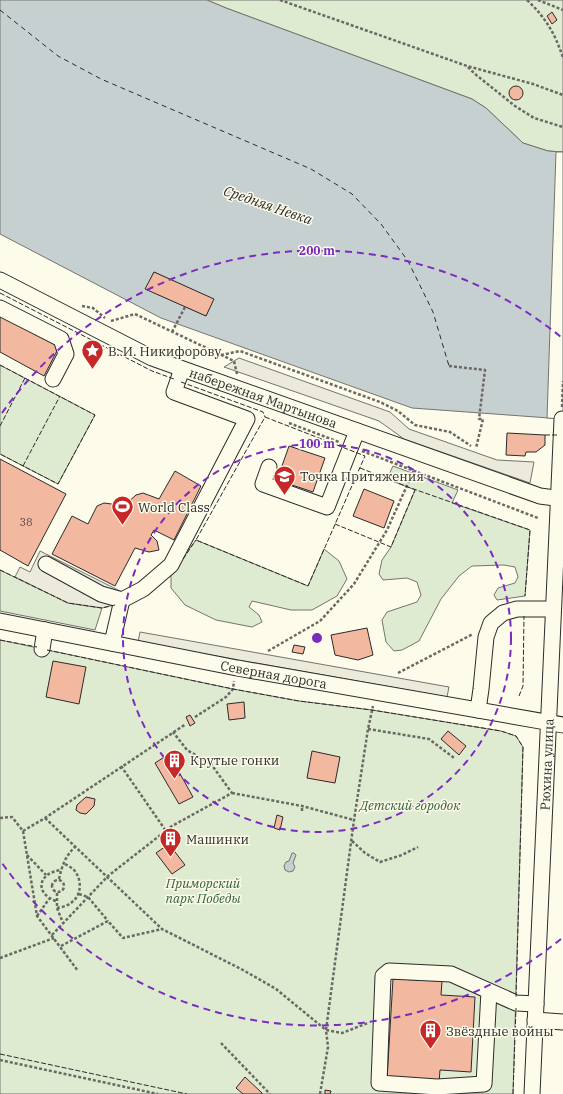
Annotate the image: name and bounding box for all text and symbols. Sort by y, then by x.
water label: Средняя Невка [221,181,315,229]
text: 200 m [299,243,335,258]
place icon: В. И. Никифорову [79,338,105,371]
place label: В. И. Никифорову [108,343,221,360]
street label: набережная Мартынова [187,364,339,432]
text: 100 m [299,436,335,451]
school or university icon: Точка Притяжения [271,463,297,496]
place label: Точка Притяжения [300,468,424,485]
sports icon: World Class [110,494,136,527]
place label: World Class [138,499,210,516]
house number: 38 [19,515,33,529]
centre of rings [310,631,324,645]
street label: Северная дорога [219,657,328,693]
street label: Рюхина улица [537,718,558,811]
building icon: Крутые гонки [161,747,187,780]
place label: Крутые гонки [190,752,279,769]
park label: Детский городок [358,797,461,814]
building icon: Машинки [158,826,184,859]
place label: Машинки [186,831,249,848]
park label: Приморский парк Победы [165,875,241,907]
building icon: Звёздные войны [417,1018,443,1051]
place label: Звёздные войны [446,1023,554,1040]

